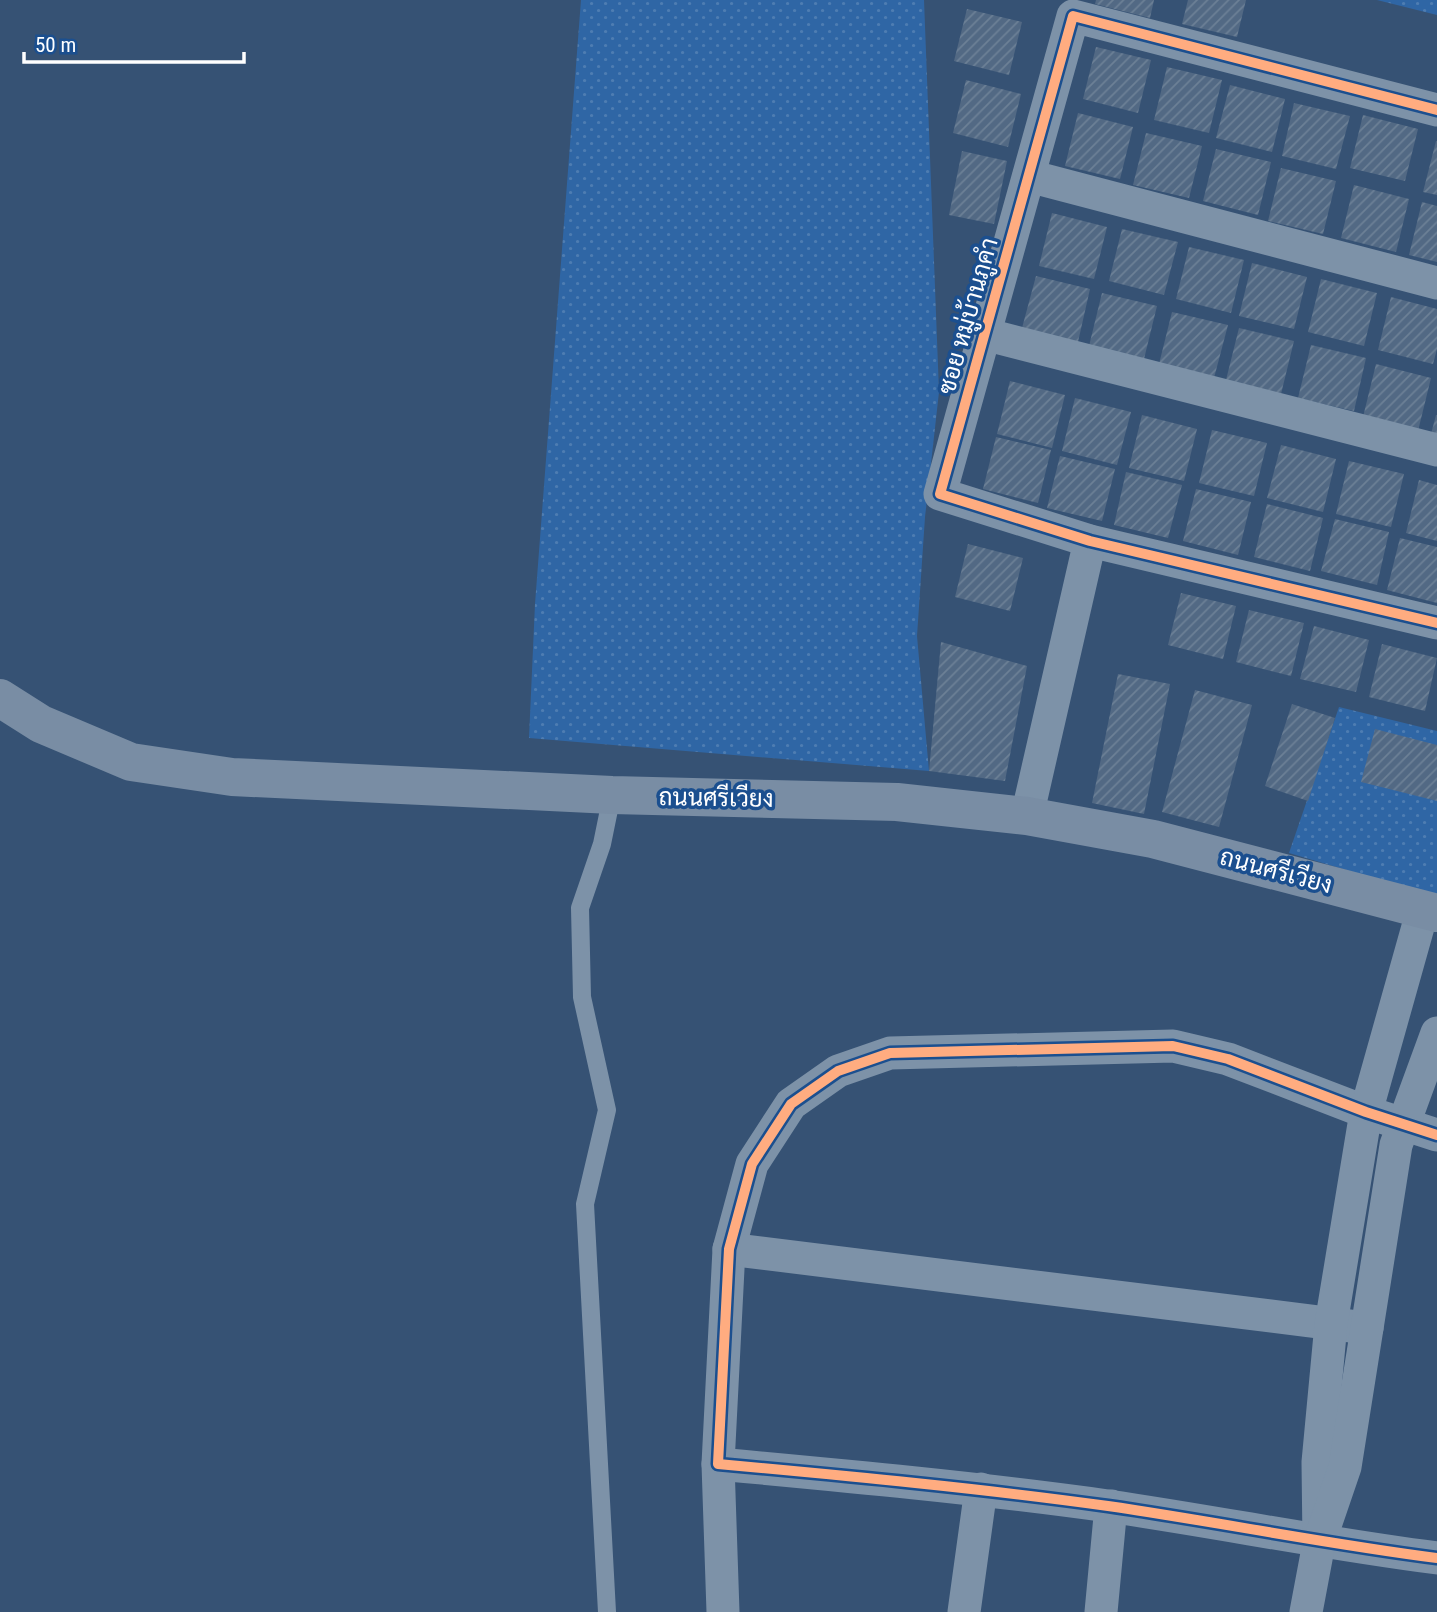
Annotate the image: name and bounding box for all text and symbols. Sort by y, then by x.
scale bar [24,21,245,65]
text: 50 m [35,33,76,57]
street label: ซอย หมู่บ้านภูคำ [931,234,1007,398]
street label: ถนนศรีเวียง [658,782,774,813]
street label: ถนนศรีเวียง [1217,842,1335,899]

